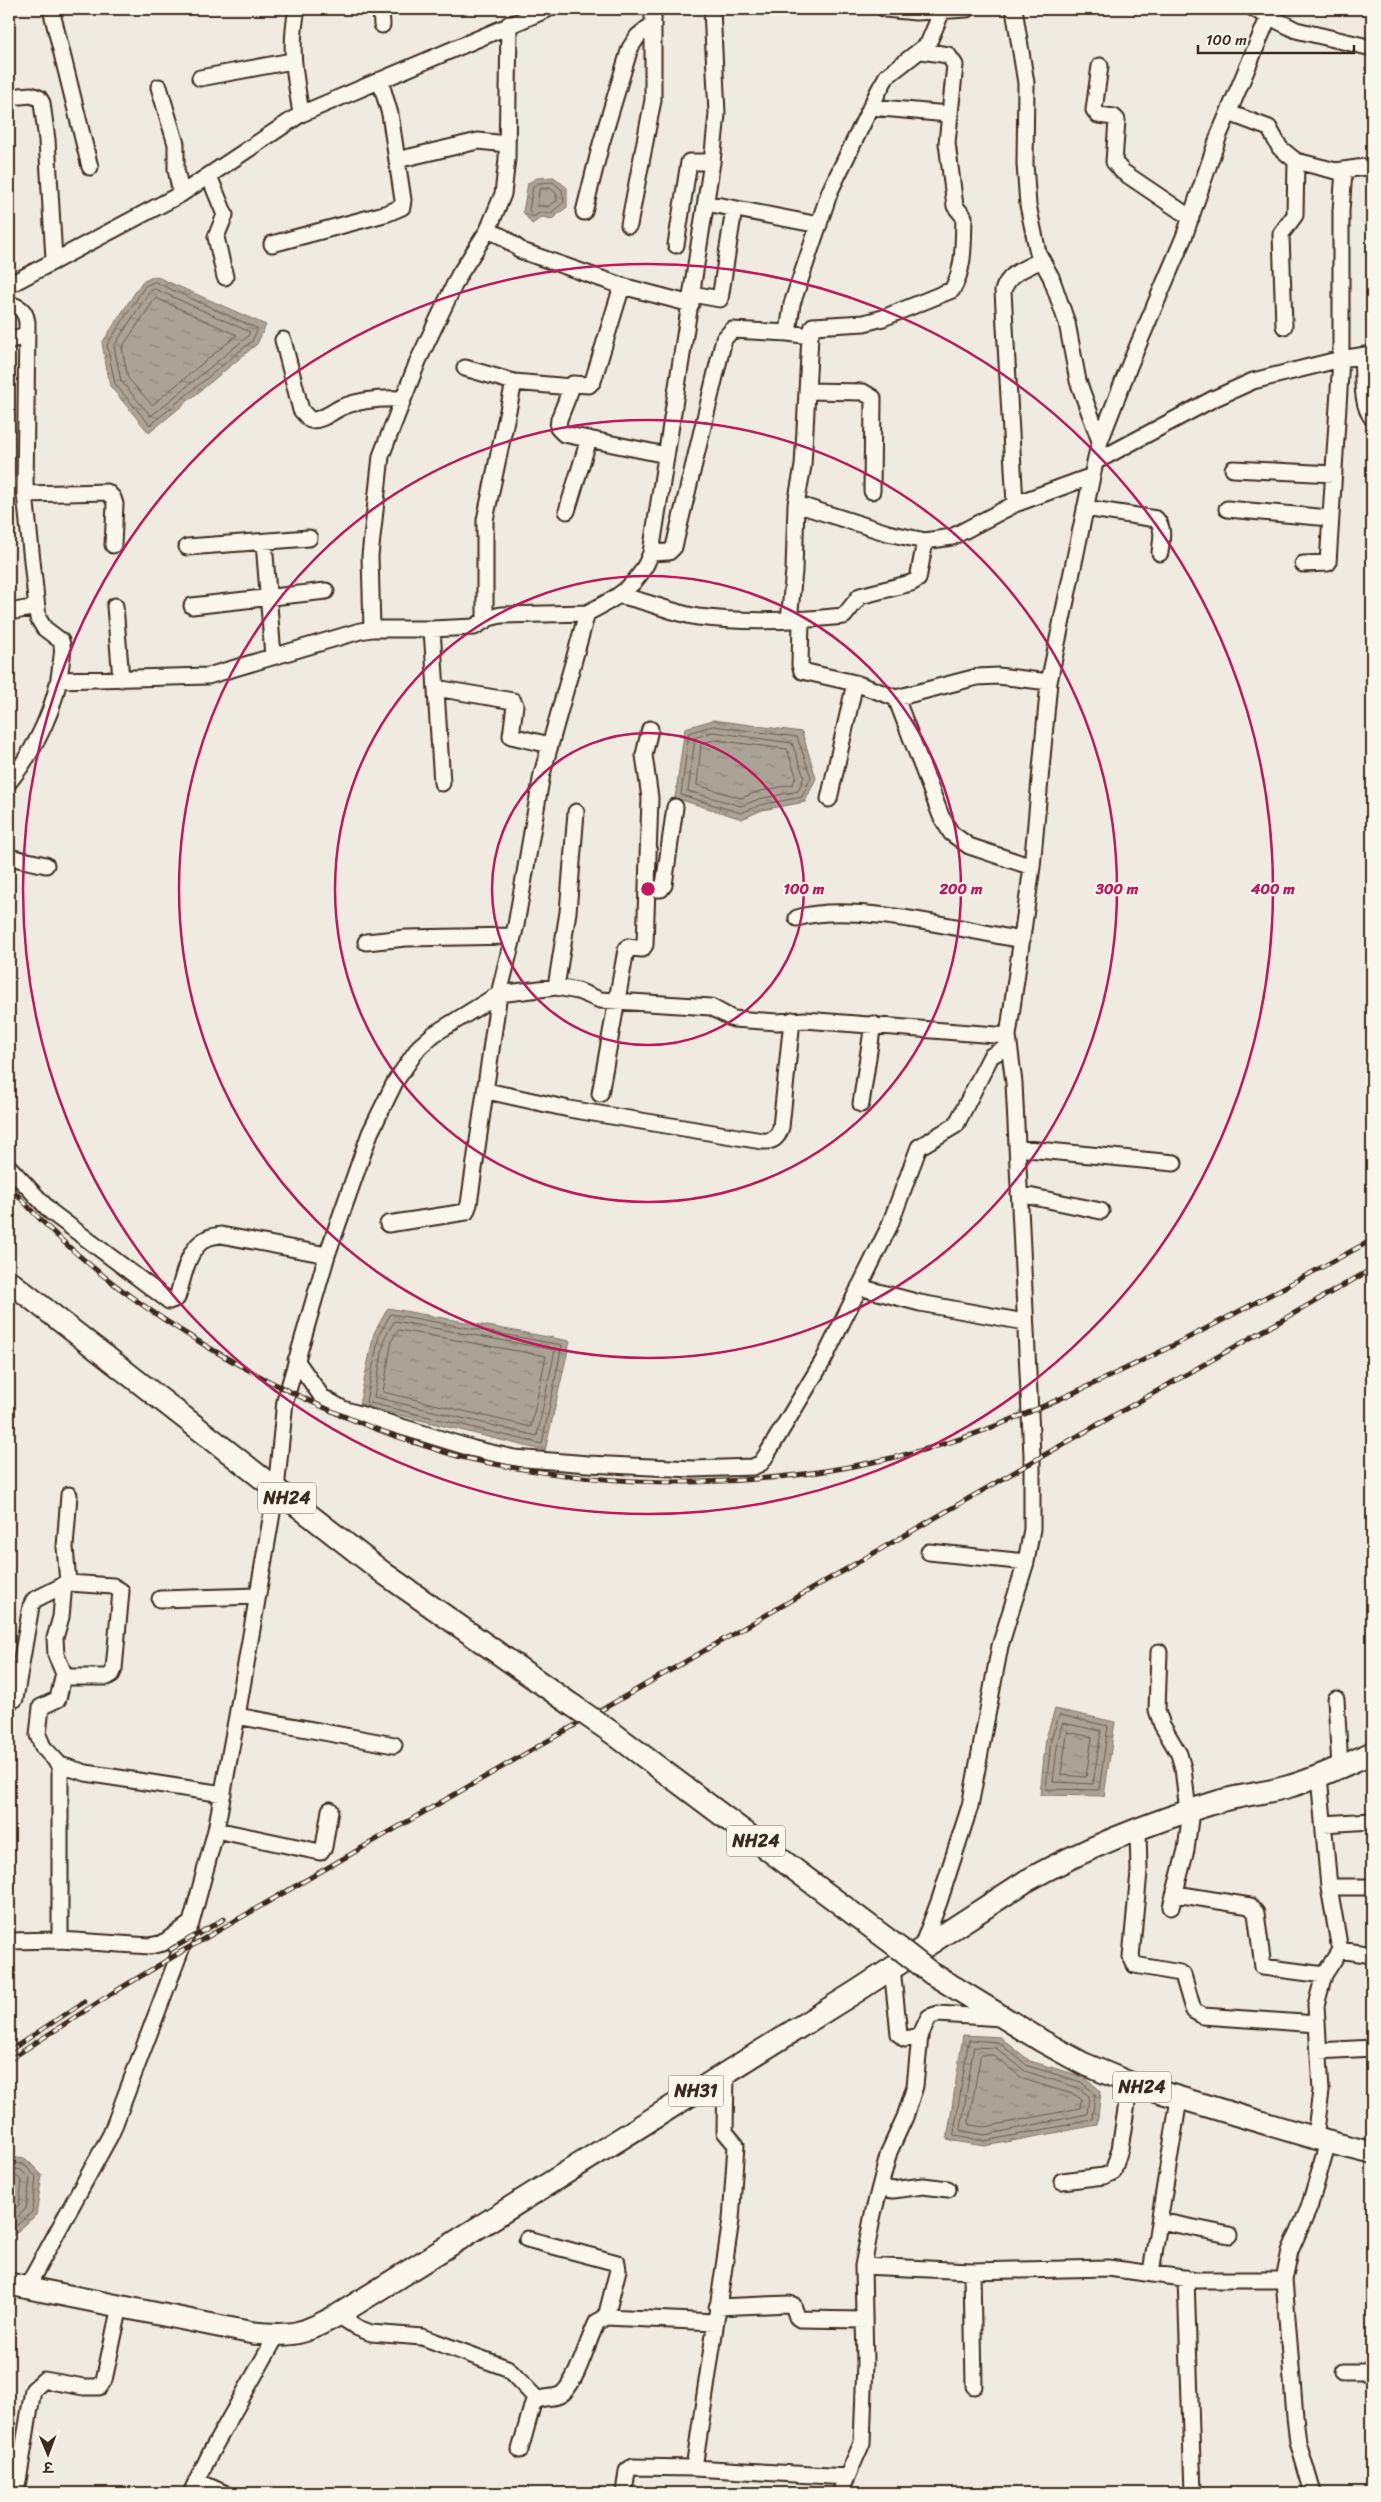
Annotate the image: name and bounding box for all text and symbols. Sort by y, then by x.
scale bar [1198,22,1355,54]
text: 100 m [1206,27,1247,53]
text: 100 m [784,876,825,902]
text: 200 m [938,876,983,902]
text: 300 m [1095,876,1139,902]
text: 400 m [1250,876,1295,902]
centre of rings [639,880,657,898]
road number: NH24 [258,1482,316,1514]
road number: NH24 [727,1825,785,1856]
road number: NH24 [1113,2072,1171,2102]
road number: NH31 [668,2076,724,2106]
north arrow [22,2430,72,2480]
text: उ [42,2454,55,2479]

